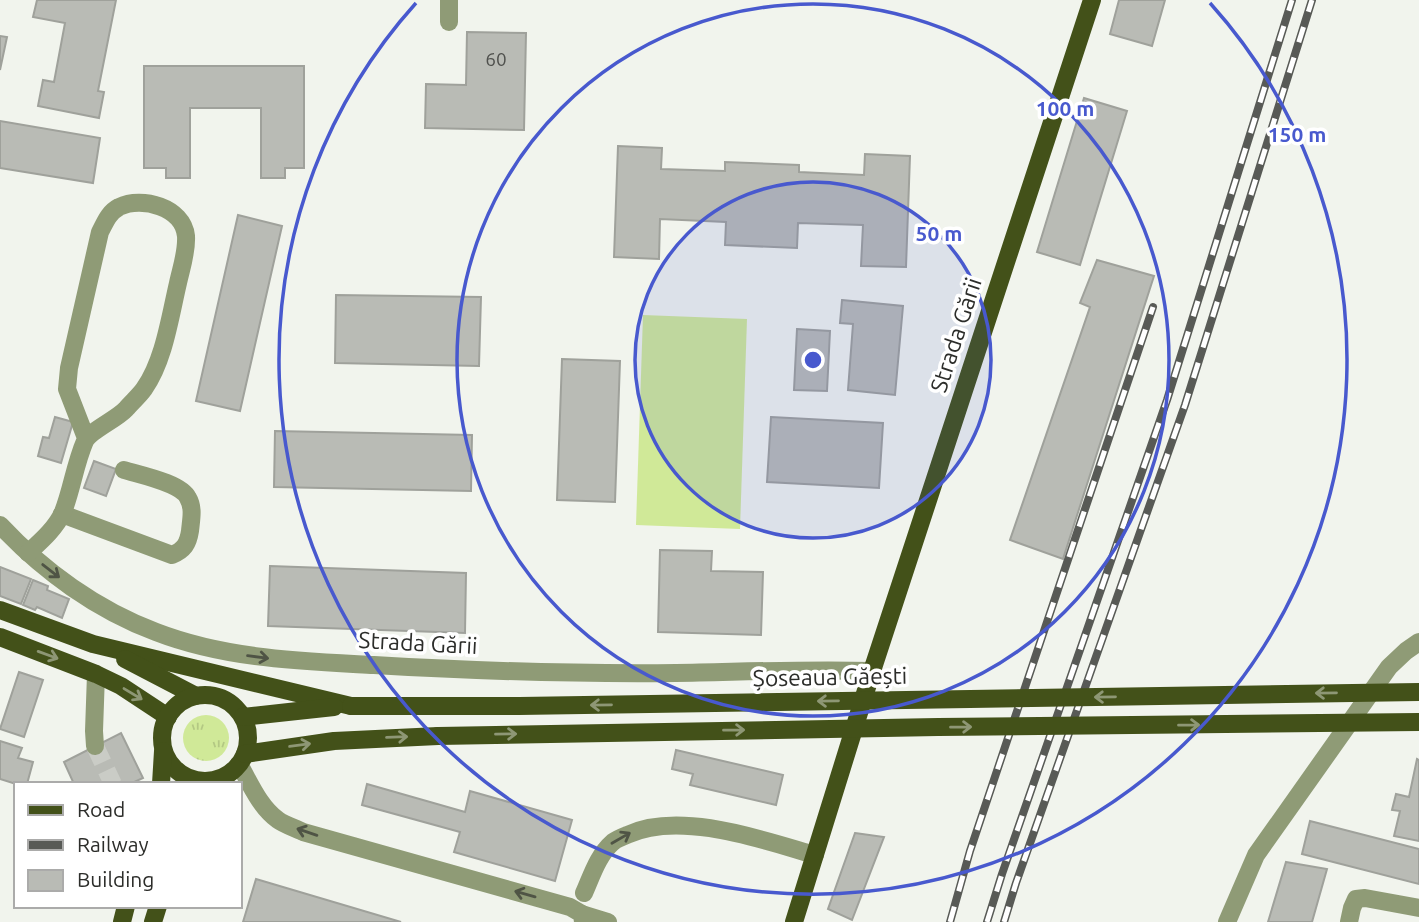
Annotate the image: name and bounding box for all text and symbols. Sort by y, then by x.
house number: 60 [485,48,507,70]
text: 100 m [1036,96,1094,120]
text: 150 m [1268,122,1326,146]
text: 50 m [916,221,962,245]
street label: Strada Gării [925,274,986,395]
centre of rings [801,348,825,372]
one-way arrow [41,563,60,578]
street label: Strada Gării [358,627,478,658]
one-way arrow [37,650,59,662]
one-way arrow [246,651,269,664]
street label: Șoseaua Găești [752,663,908,690]
one-way arrow [1315,686,1338,700]
one-way arrow [122,687,142,701]
one-way arrow [1094,690,1117,704]
one-way arrow [817,694,840,708]
one-way arrow [590,698,613,712]
one-way arrow [1177,718,1200,732]
one-way arrow [949,720,972,734]
one-way arrow [722,724,745,737]
one-way arrow [494,728,517,741]
one-way arrow [385,731,408,744]
one-way arrow [288,738,311,751]
legend [14,782,242,908]
text: Road [77,797,125,821]
one-way arrow [296,825,318,837]
one-way arrow [611,831,631,845]
text: Railway [77,832,149,856]
text: Building [77,867,154,891]
one-way arrow [515,887,537,900]

